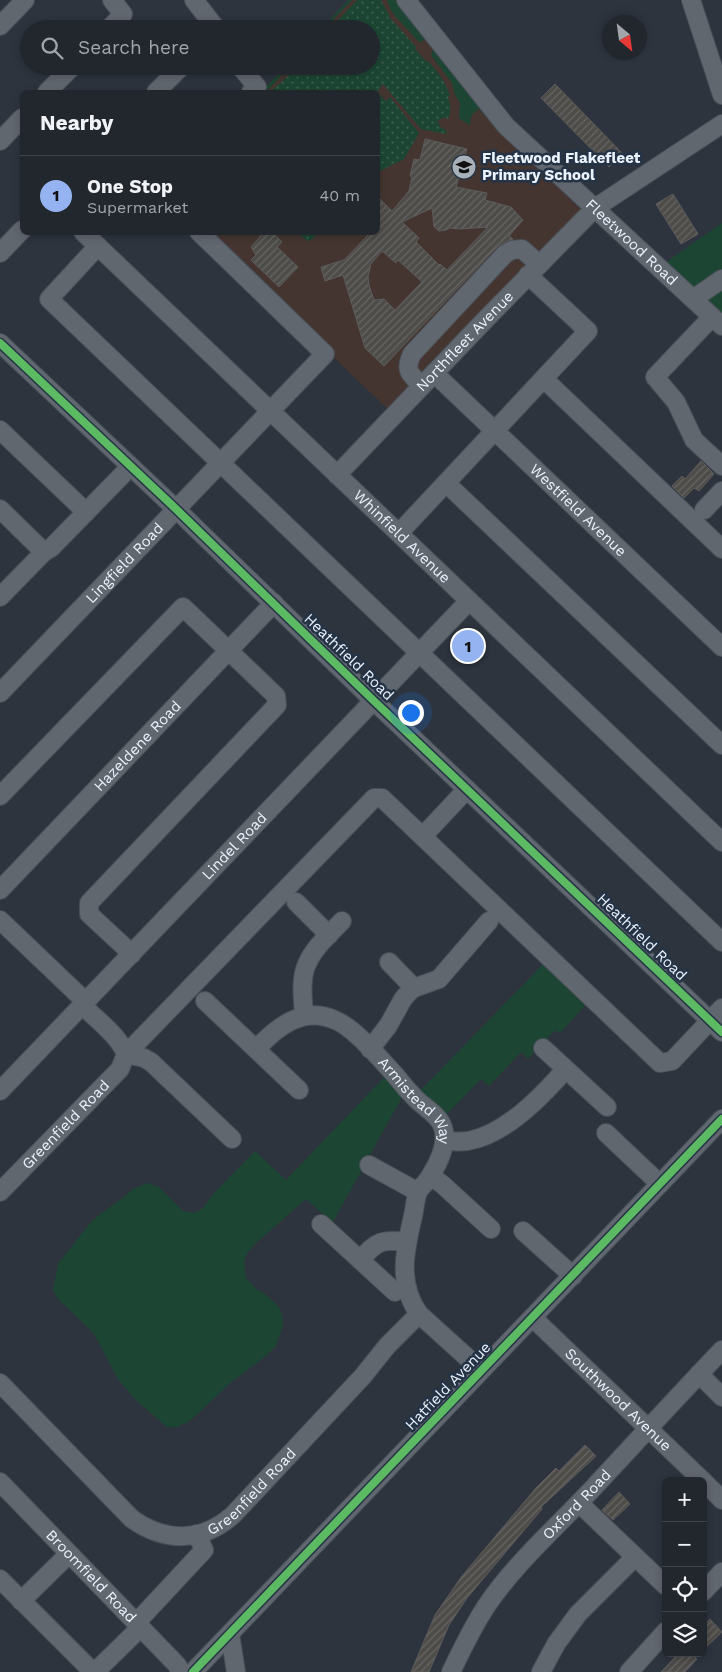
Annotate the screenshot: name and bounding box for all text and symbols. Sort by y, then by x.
north arrow [602,15,647,60]
search box [20,20,380,75]
icon: search [38,34,66,62]
text: Search here [78,36,189,59]
text: Nearby [40,110,113,135]
place label: Fleetwood Flakefleet Primary School [482,149,641,184]
school or university icon: Fleetwood Flakefleet Primary School [451,154,477,180]
text: One Stop [87,175,173,198]
text: 1 [53,186,59,205]
text: 40 m [320,186,360,205]
street label: Fleetwood Road [582,195,681,289]
text: Supermarket [87,198,188,217]
street label: Northfleet Avenue [412,287,517,395]
street label: Westfield Avenue [526,460,630,560]
street label: Whinfield Avenue [350,486,454,587]
street label: Lingfield Road [82,519,167,607]
street label: Heathfield Road [300,610,398,704]
pin: 1 [452,627,484,665]
street label: Hazeldene Road [90,697,185,795]
your location [398,700,424,726]
street label: Lindel Road [198,809,271,883]
street label: Heathfield Road [593,890,691,984]
street label: Armistead Way [374,1053,454,1145]
street label: Greenfield Road [18,1076,113,1173]
street label: Hatfield Avenue [402,1338,494,1434]
street label: Southwood Avenue [561,1344,675,1455]
street label: Greenfield Road [204,1444,300,1539]
street label: Oxford Road [539,1466,615,1543]
map controls [662,1477,707,1657]
button: + [662,1477,707,1522]
button: − [662,1522,707,1567]
street label: Broomfield Road [42,1526,140,1626]
button: locate [662,1567,707,1612]
button: layers [662,1612,707,1657]

